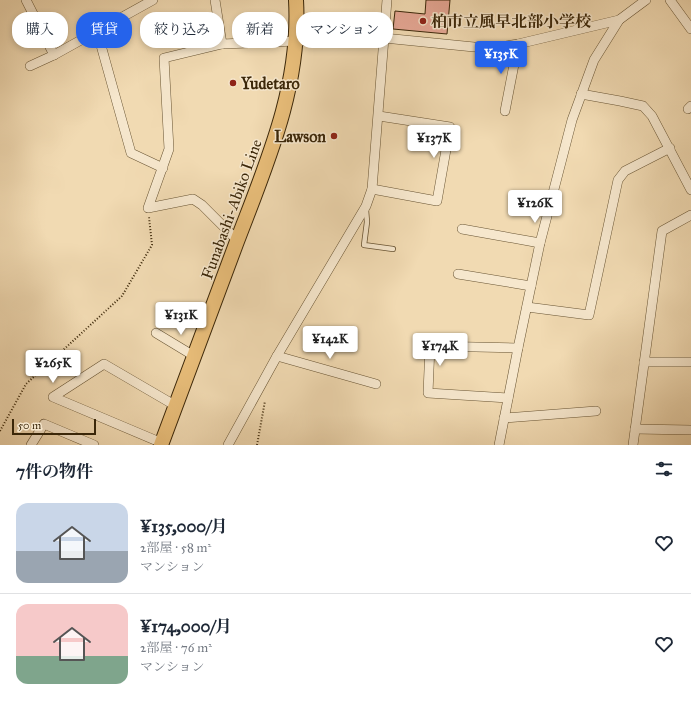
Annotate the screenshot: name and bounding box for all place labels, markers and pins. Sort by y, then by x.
place label: 柏市立風早北部小学校 [431,12,592,31]
marker: 柏市立風早北部小学校 [418,16,428,26]
pin: ¥135K [473,41,529,75]
place label: Yudetaro [240,74,300,93]
marker: Yudetaro [228,78,238,88]
pin: ¥137K [406,125,462,159]
place label: Lawson [274,127,326,146]
marker: Lawson [329,131,339,141]
pin: ¥126K [507,190,563,224]
pin: ¥131K [153,302,209,336]
pin: ¥142K [302,326,358,360]
pin: ¥174K [412,333,468,367]
pin: ¥265K [25,350,81,384]

